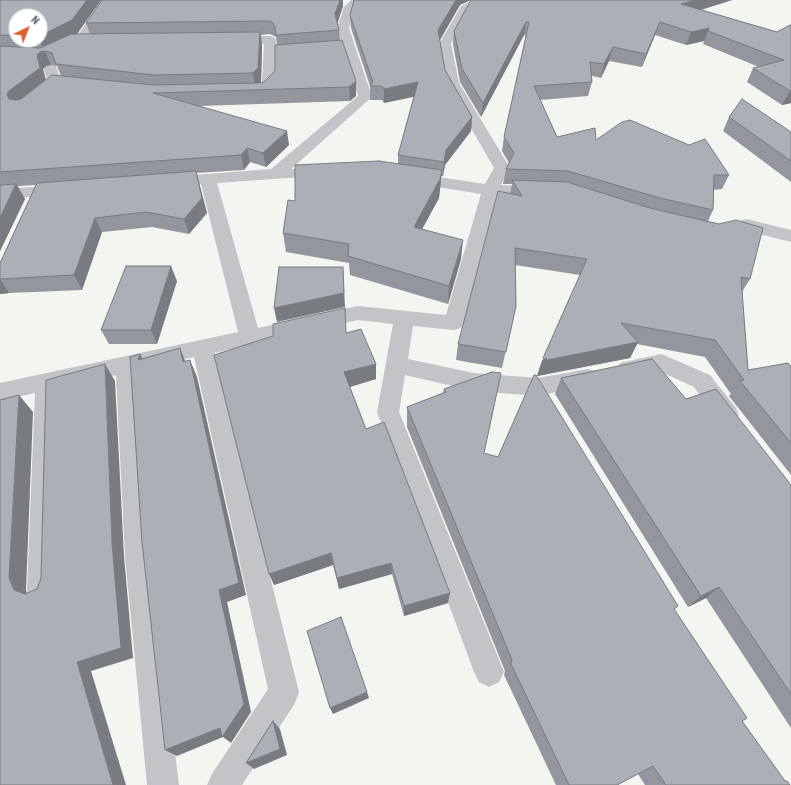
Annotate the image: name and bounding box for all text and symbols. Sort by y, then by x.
north arrow [8,8,48,48]
text: N [29,13,42,27]

